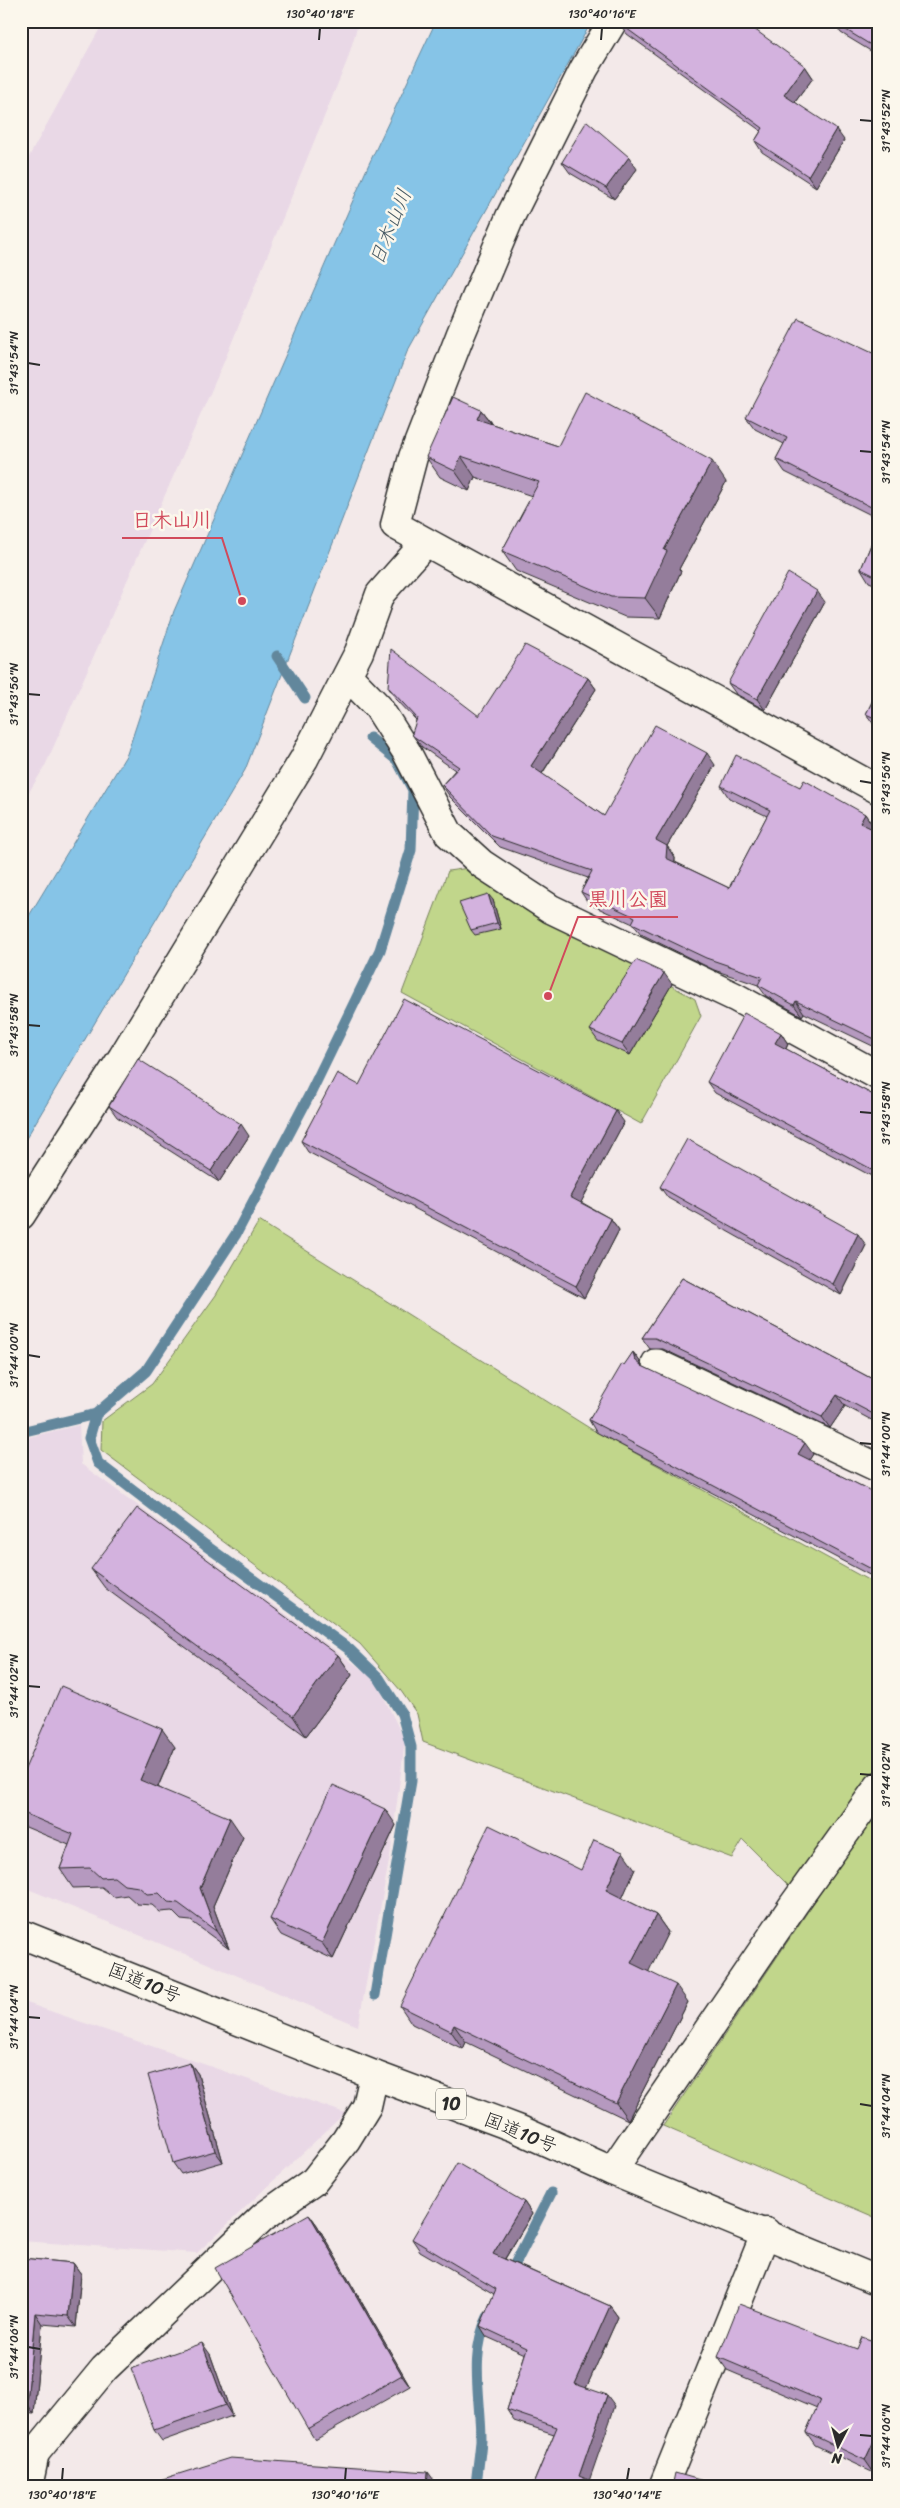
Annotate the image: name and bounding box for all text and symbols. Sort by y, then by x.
text: 130°40'18"E [286,3,355,25]
text: 130°40'16"E [568,3,637,25]
text: 31°43'52"N [875,89,897,152]
water label: 日木山川 [359,184,422,271]
text: 31°43'54"N [3,331,25,395]
text: 31°43'54"N [875,420,897,484]
callout: 日木山川 [122,503,222,538]
text: 日木山川 [132,503,212,538]
text: 31°43'56"N [3,662,25,725]
text: 31°43'56"N [875,751,897,814]
callout: 黒川公園 [578,882,678,917]
text: 黒川公園 [588,882,668,917]
text: 31°43'58"N [3,993,25,1057]
text: 31°43'58"N [875,1081,897,1145]
text: 31°44'00"N [3,1322,25,1387]
text: 31°44'00"N [875,1411,897,1476]
text: 31°44'02"N [3,1653,25,1718]
text: 31°44'02"N [875,1742,897,1807]
street label: 国道10号 [103,1953,187,2012]
text: 31°44'04"N [3,1984,25,2049]
text: 31°44'04"N [875,2073,897,2138]
road number: 10 [436,2088,466,2120]
street label: 国道10号 [479,2103,563,2162]
text: 31°44'06"N [3,2314,25,2379]
text: 31°44'06"N [875,2403,897,2468]
north arrow [812,2420,862,2470]
text: N [830,2445,844,2471]
text: 130°40'18"E [28,2484,97,2506]
text: 130°40'16"E [311,2484,380,2506]
text: 130°40'14"E [593,2484,662,2506]

